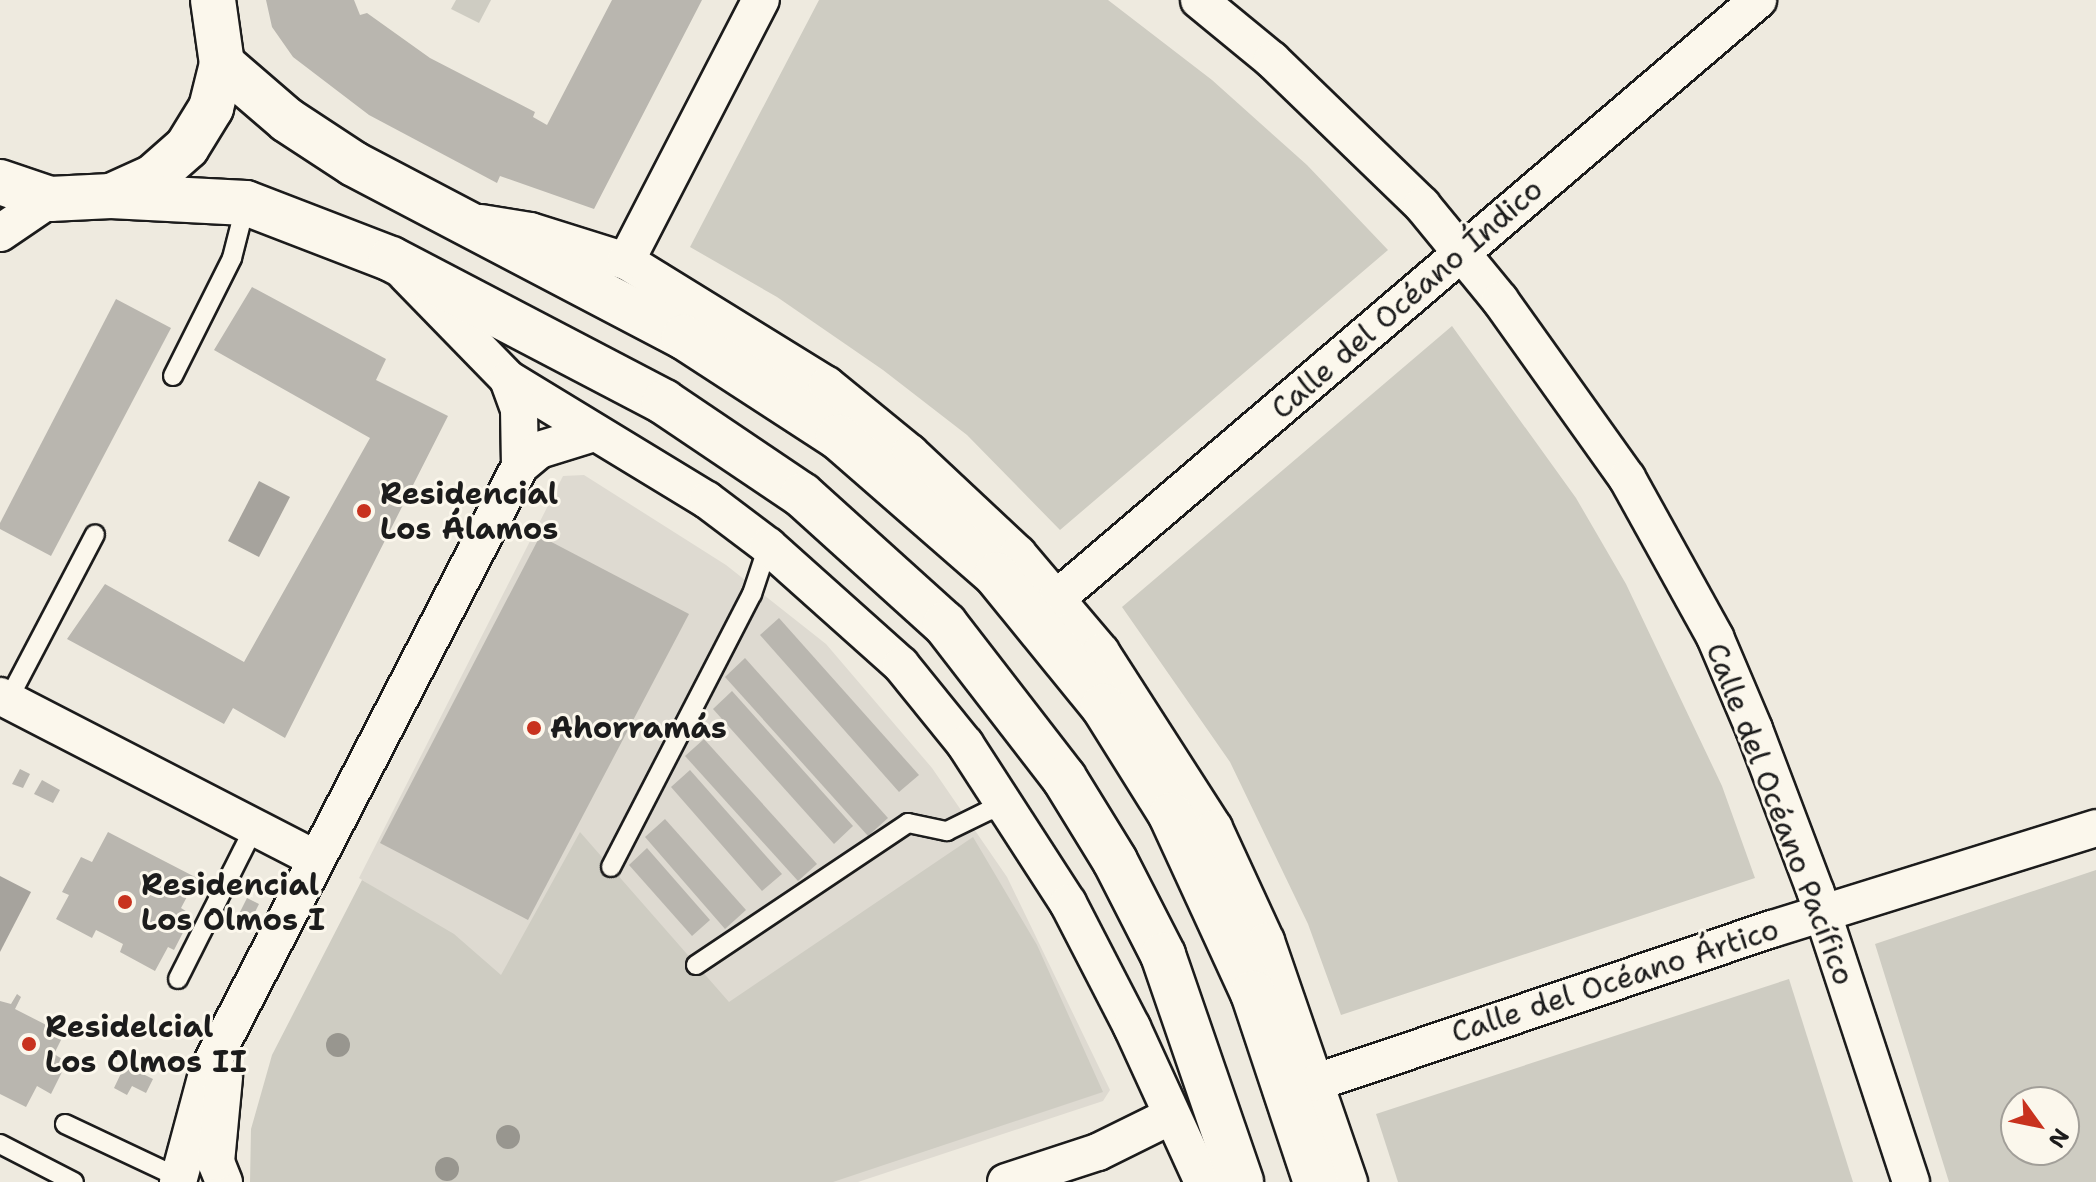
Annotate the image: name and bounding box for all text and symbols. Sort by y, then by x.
street label: Calle del Océano Índico [1264,171,1550,427]
place label: Residencial Los Álamos [380,476,558,546]
marker: Residencial Los Álamos [355,502,373,520]
street label: Calle del Océano Pacífico [1698,638,1862,990]
place label: Ahorramás [550,710,727,746]
marker: Ahorramás [525,719,543,737]
place label: Residencial Los Olmos I [141,867,325,938]
marker: Residencial Los Olmos I [116,893,134,911]
street label: Calle del Océano Ártico [1447,911,1783,1051]
place label: Residelcial Los Olmos II [45,1009,247,1080]
marker: Residelcial Los Olmos II [20,1035,38,1053]
north arrow [2000,1086,2080,1166]
text: N [2042,1123,2076,1153]

